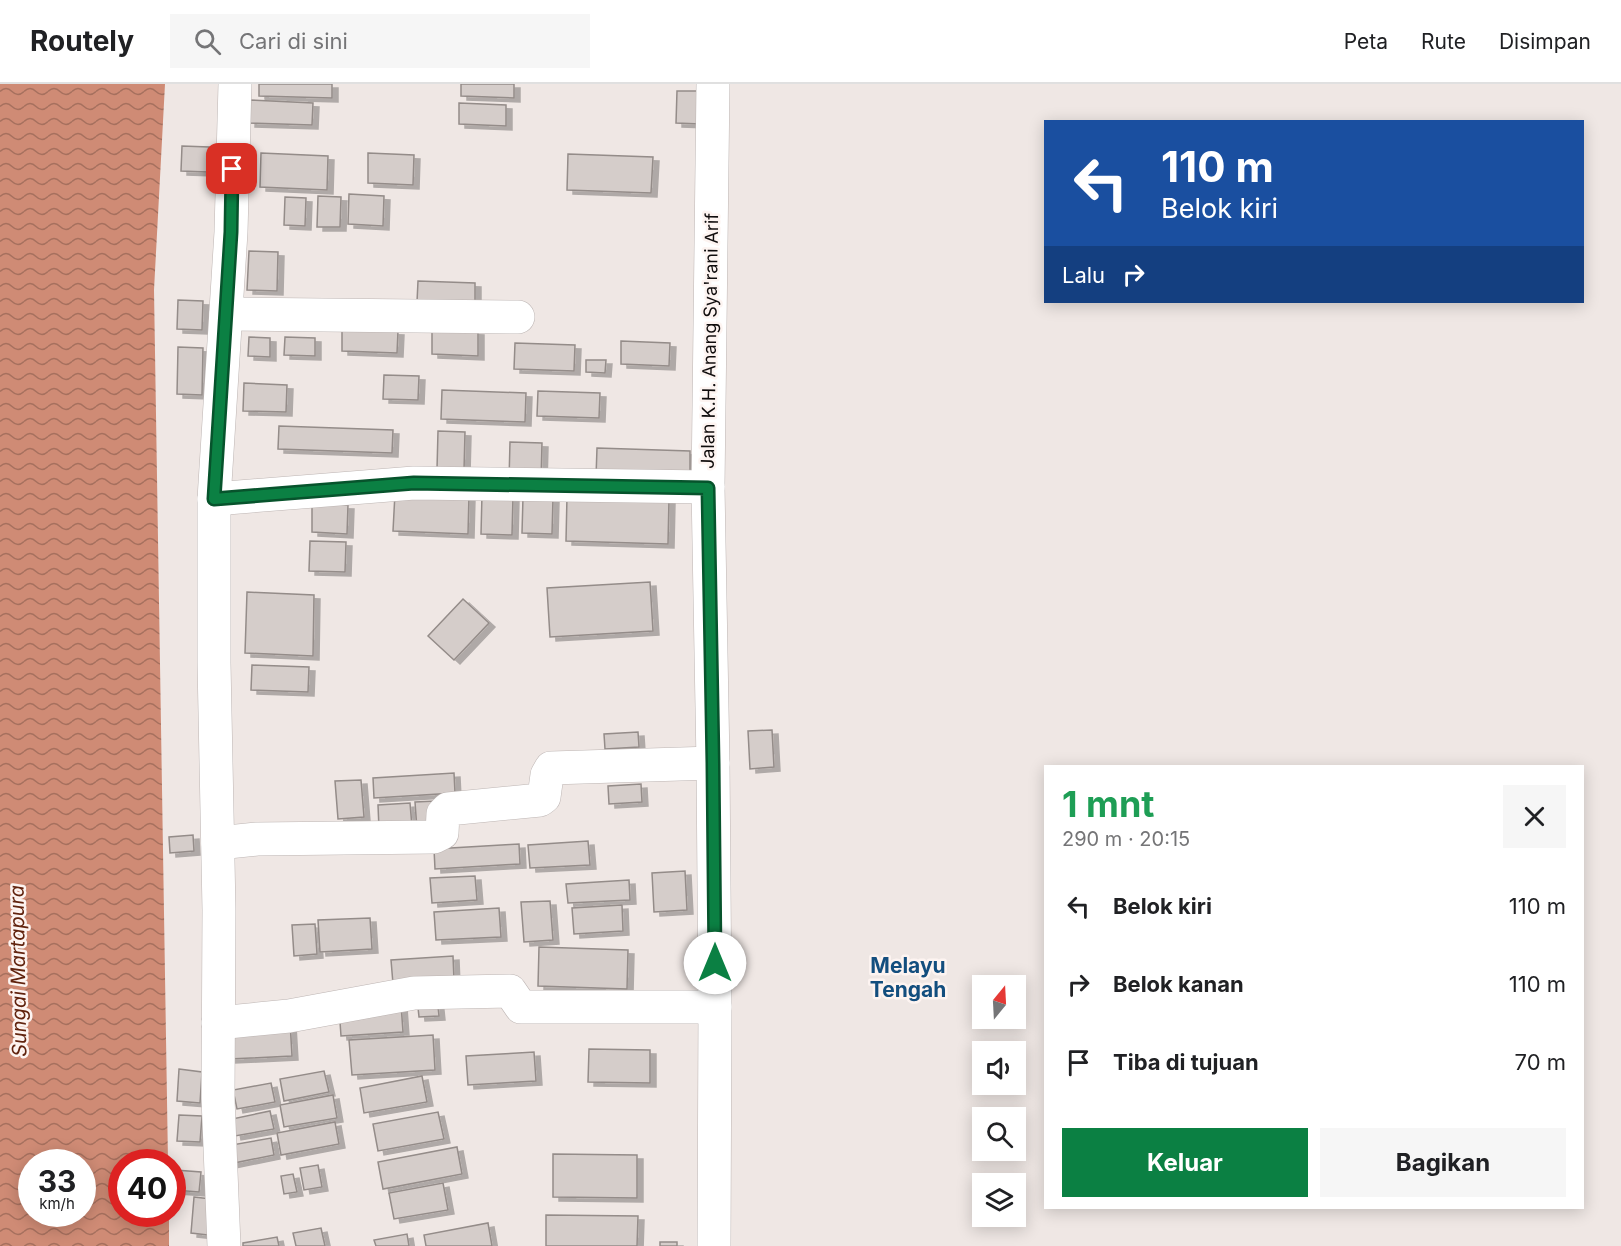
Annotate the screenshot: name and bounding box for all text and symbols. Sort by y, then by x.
search box [170,14,590,68]
text: Routely [30,24,134,58]
icon: search [191,25,224,58]
text: Cari di sini [239,28,348,54]
text: Peta [1344,29,1388,54]
text: Rute [1421,29,1466,54]
text: Disimpan [1499,29,1591,54]
text: 110 m [1161,141,1274,192]
pin [206,143,257,194]
icon: left [1062,144,1140,222]
icon: arrive [215,152,248,185]
text: Belok kiri [1161,192,1278,225]
street label: Jalan K.H. Anang Sya'rani Arif [697,213,722,469]
icon: right [1117,258,1150,291]
text: Lalu [1062,262,1105,288]
text: 1 mnt [1062,782,1155,826]
button: close [1503,785,1566,848]
text: 290 m · 20:15 [1062,827,1190,851]
water label: Sungai Martapura [5,885,31,1057]
icon: left [1062,890,1095,923]
text: Belok kiri [1113,893,1212,919]
text: 110 m [1509,893,1566,919]
position arrow [683,931,747,995]
district label: Melayu Tengah [870,953,946,1002]
icon: right [1062,968,1095,1001]
text: Belok kanan [1113,971,1244,997]
text: 110 m [1509,971,1566,997]
north arrow [972,975,1026,1029]
map controls [972,975,1026,1227]
button: sound [972,1041,1026,1095]
icon: arrive [1062,1046,1095,1079]
text: Tiba di tujuan [1113,1049,1259,1075]
text: 70 m [1515,1049,1566,1075]
button: search [972,1107,1026,1161]
button: Keluar [1062,1128,1308,1197]
button: Bagikan [1320,1128,1566,1197]
speed limit sign: 40 [108,1149,186,1227]
text: 33 [38,1163,76,1199]
button: layers [972,1173,1026,1227]
text: km/h [39,1194,75,1213]

